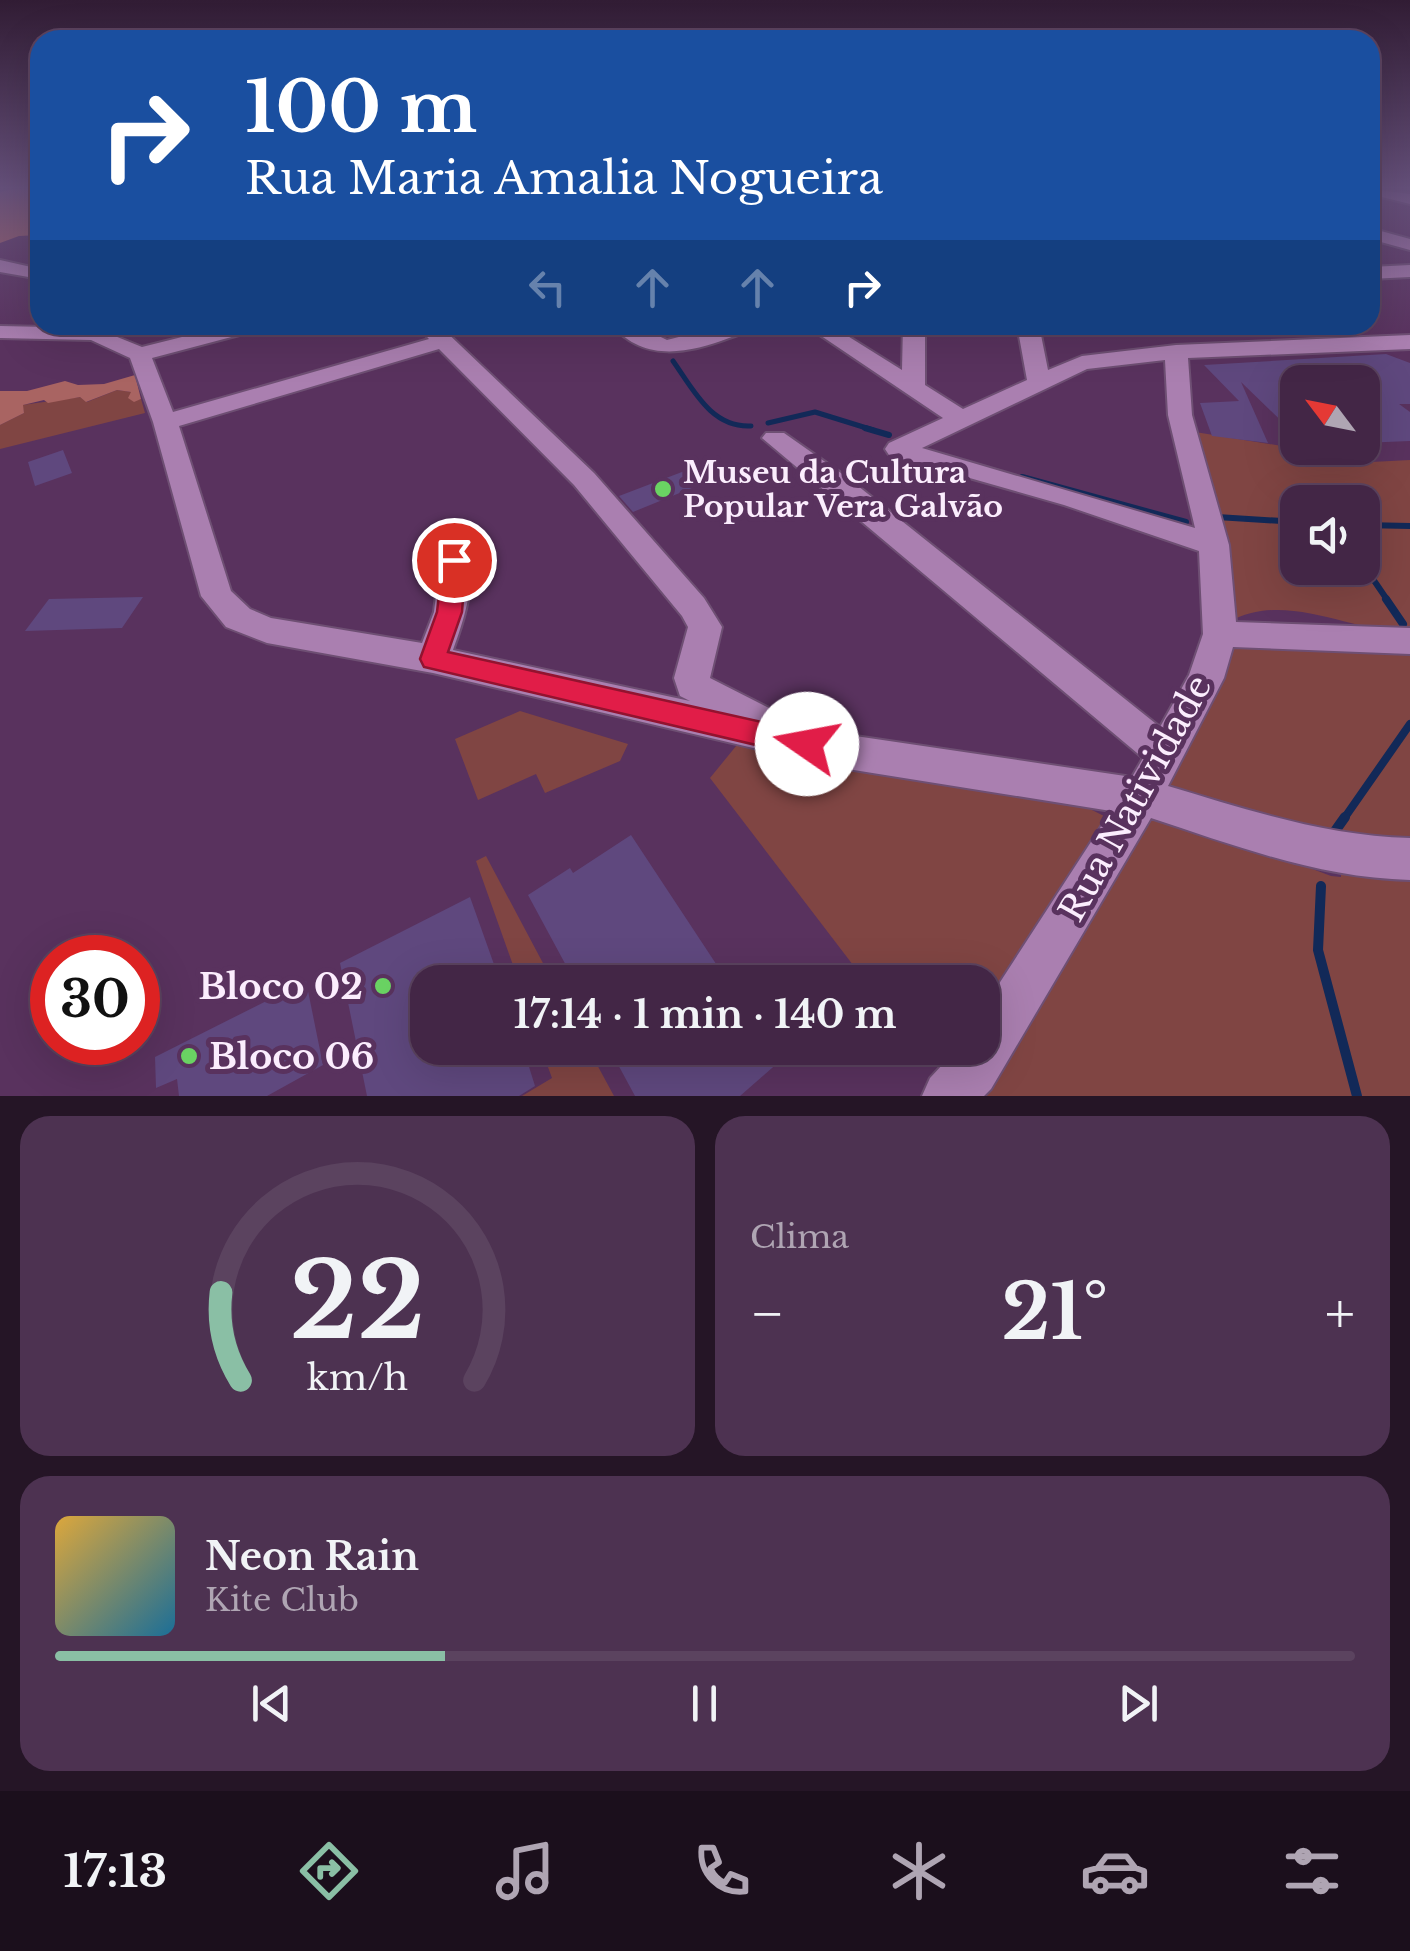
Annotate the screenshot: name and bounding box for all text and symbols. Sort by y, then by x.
text: 100 m [245,64,477,151]
icon: right [80,70,210,200]
text: Rua Maria Amalia Nogueira [245,150,883,206]
icon: left [520,260,575,315]
icon: ahead [625,260,680,315]
icon: ahead [730,260,785,315]
icon: right [835,260,890,315]
north arrow [1280,365,1380,465]
map controls [1280,365,1380,585]
place label: Museu da Cultura Popular Vera Galvão [683,454,1003,525]
marker: Museu da Cultura Popular Vera Galvão [652,478,674,500]
button: sound [1280,485,1380,585]
pin [412,518,497,603]
icon: arrive [427,533,482,588]
street label: Rua Natividade [1050,667,1220,929]
position arrow [755,692,859,796]
speed limit sign: 30 [30,935,160,1065]
place label: Bloco 02 [198,965,363,1008]
marker: Bloco 02 [372,975,394,997]
text: 17:14 · 1 min · 140 m [513,991,897,1038]
place label: Bloco 06 [209,1035,374,1078]
marker: Bloco 06 [178,1045,200,1067]
text: Clima [750,1217,849,1257]
text: 22 [290,1237,425,1366]
text: 21° [1002,1266,1108,1359]
text: − [750,1280,785,1348]
text: + [1325,1280,1355,1348]
text: km/h [307,1355,408,1400]
text: Neon Rain [205,1533,419,1580]
text: Kite Club [205,1580,359,1620]
icon: previous [244,1676,299,1731]
icon: pause [677,1676,732,1731]
icon: next [1111,1676,1166,1731]
icon: directions [294,1836,364,1906]
icon: music [490,1836,560,1906]
icon: phone [687,1836,757,1906]
icon: climate [884,1836,954,1906]
icon: car [1080,1836,1150,1906]
icon: filters [1277,1836,1347,1906]
text: 17:13 [63,1843,167,1899]

